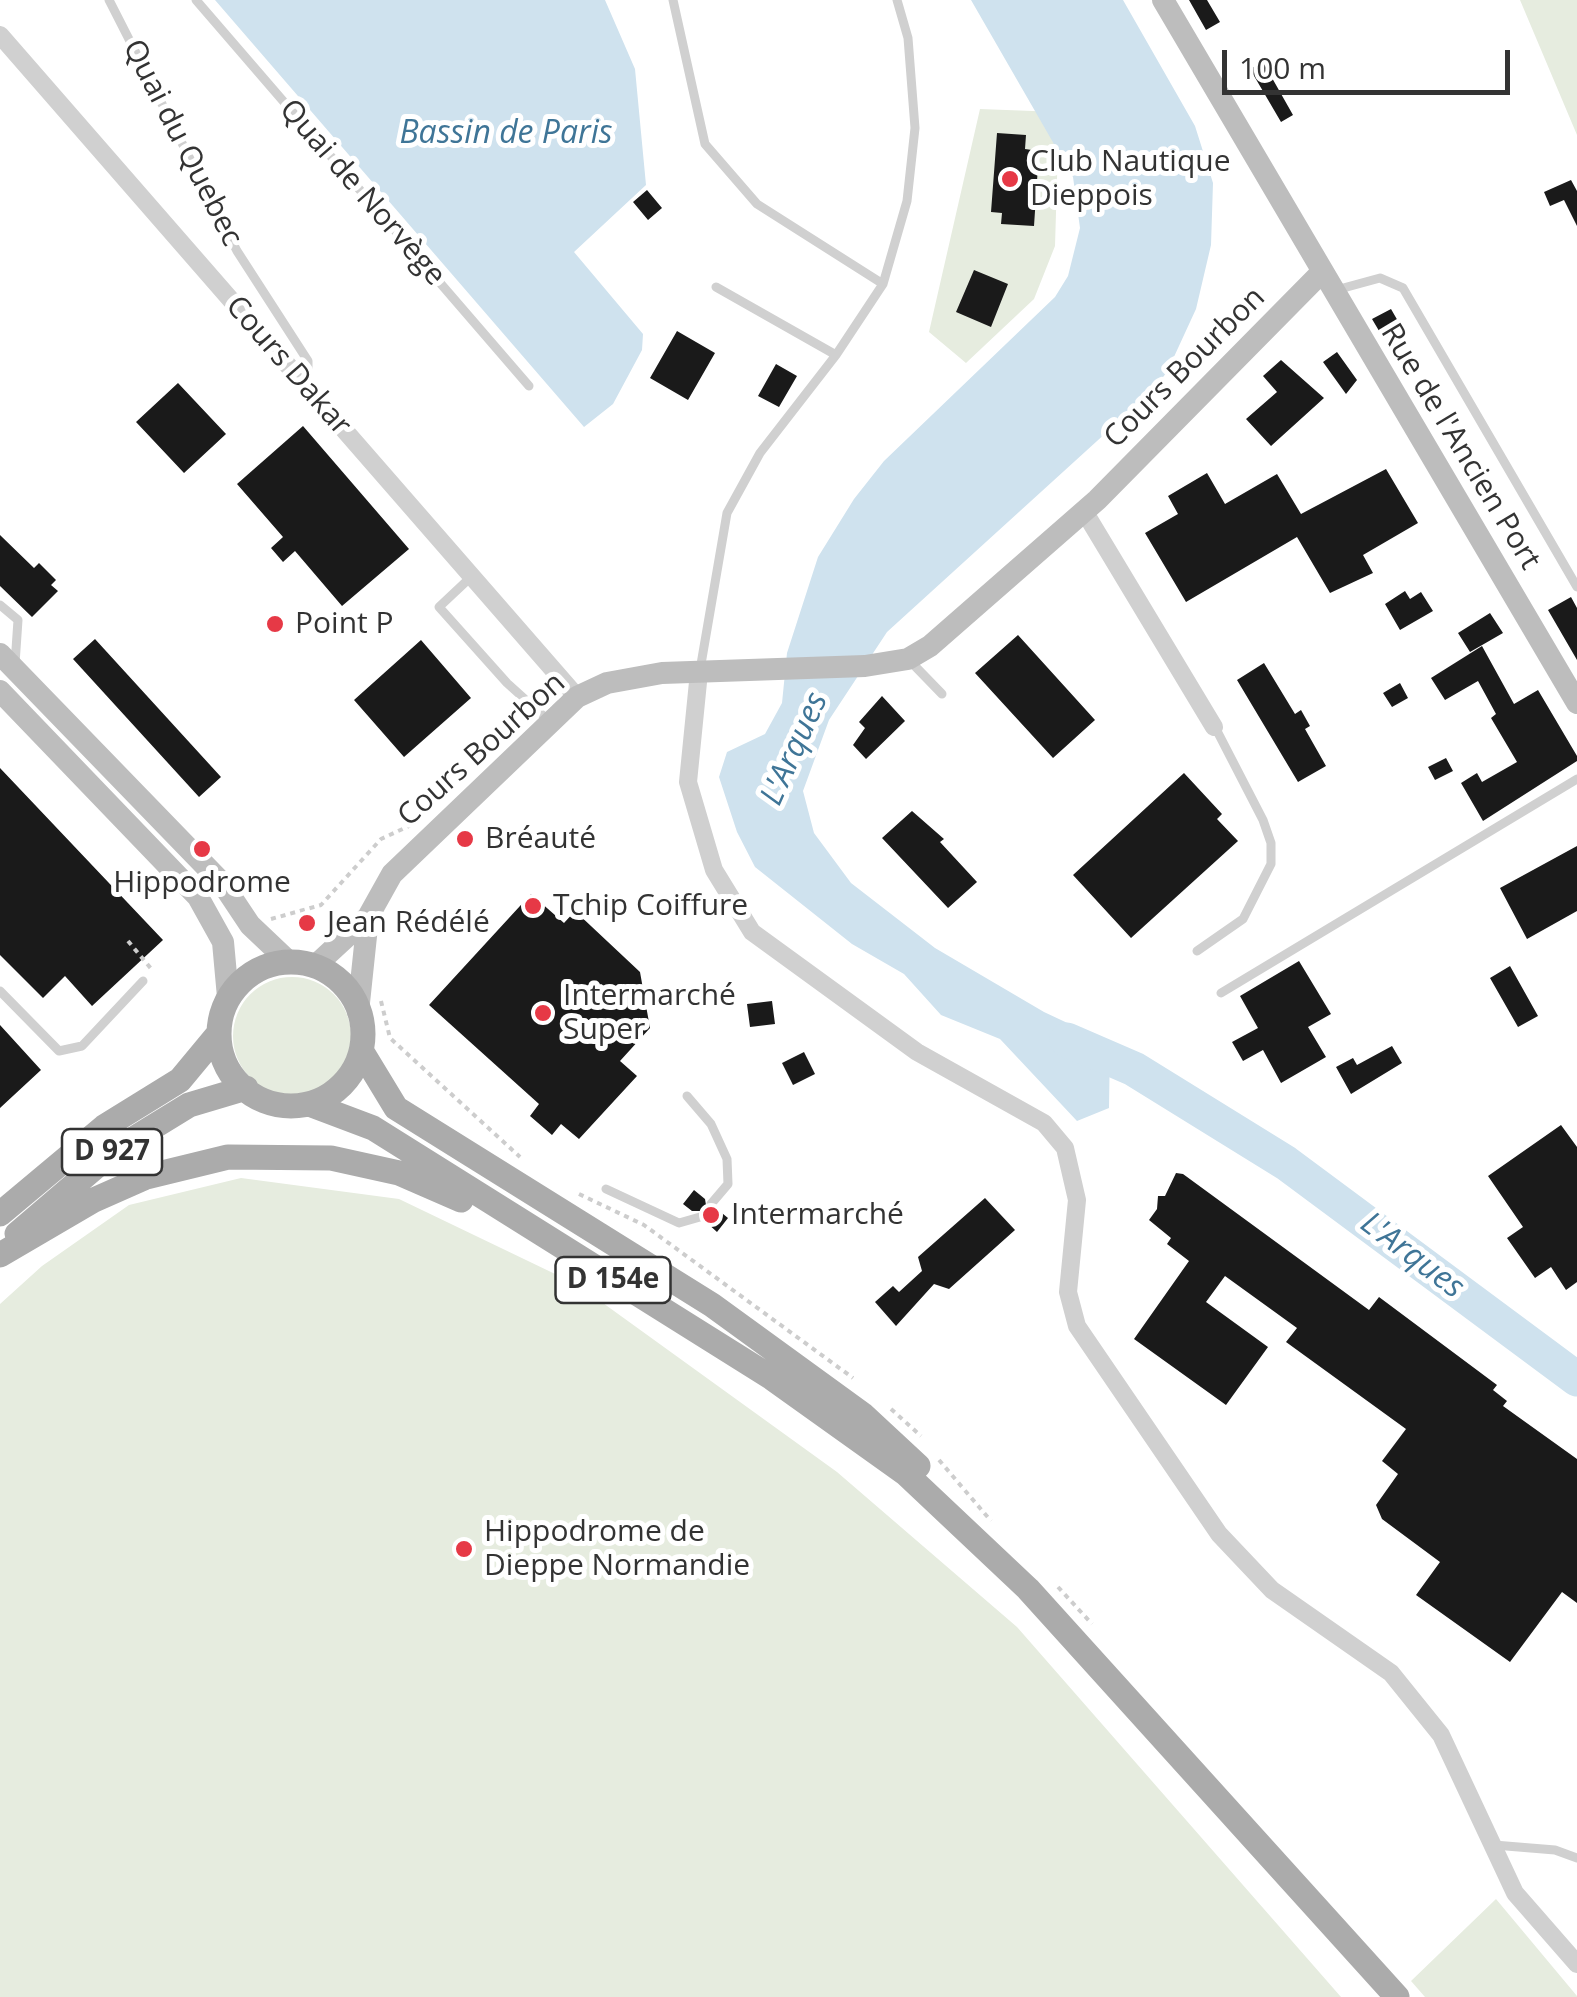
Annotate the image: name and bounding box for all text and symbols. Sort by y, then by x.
scale bar [1227,30,1514,92]
street label: Quai du Quebec [115,34,249,252]
text: 100 m [1239,47,1326,88]
street label: Quai de Norvège [271,93,453,293]
water label: Bassin de Paris [399,115,613,153]
place label: Club Nautique Dieppois [1030,144,1231,214]
marker: Club Nautique Dieppois [999,168,1021,190]
street label: Cours Bourbon [1097,280,1273,456]
street label: Cours Dakar [218,289,358,443]
street label: Rue de l'Ancien Port [1372,318,1548,576]
place label: Point P [295,606,394,642]
marker: Point P [264,613,286,635]
street label: Cours Bourbon [391,666,573,834]
water label: L'Arques [753,687,837,811]
place label: Bréauté [485,821,596,857]
marker: Bréauté [454,828,476,850]
marker: Hippodrome [191,838,213,860]
place label: Hippodrome [113,865,291,901]
place label: Tchip Coiffure [553,888,748,924]
marker: Tchip Coiffure [522,895,544,917]
place label: Jean Rédélé [327,905,490,941]
marker: Jean Rédélé [296,912,318,934]
place label: Intermarché Super [563,978,736,1048]
marker: Intermarché Super [532,1002,554,1024]
road number: D 927 [62,1129,162,1175]
place label: Intermarché [731,1197,904,1233]
marker: Intermarché [700,1204,722,1226]
water label: L'Arques [1353,1205,1471,1307]
road number: D 154e [556,1257,670,1303]
place label: Hippodrome de Dieppe Normandie [484,1514,750,1584]
marker: Hippodrome de Dieppe Normandie [453,1538,475,1560]

